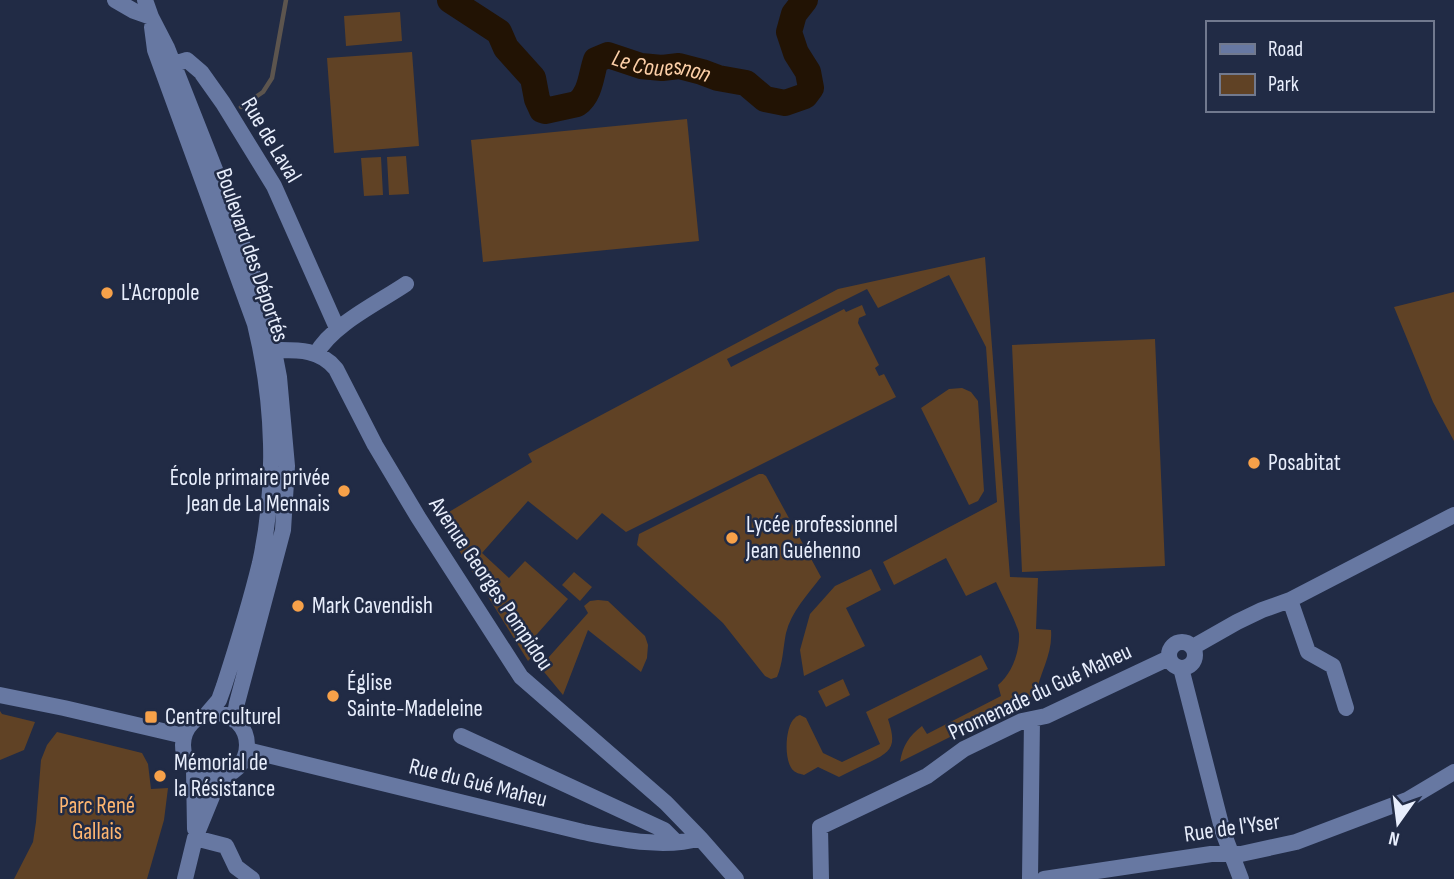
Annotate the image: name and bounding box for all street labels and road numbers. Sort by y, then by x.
street label: Rue de Laval [235,92,307,188]
street label: Boulevard des Déportés [209,165,295,345]
street label: Avenue Georges Pompidou [422,491,559,676]
street label: Promenade du Gué Maheu [944,637,1136,747]
street label: Rue du Gué Maheu [406,752,550,814]
street label: Rue de l'Yser [1182,807,1282,849]

